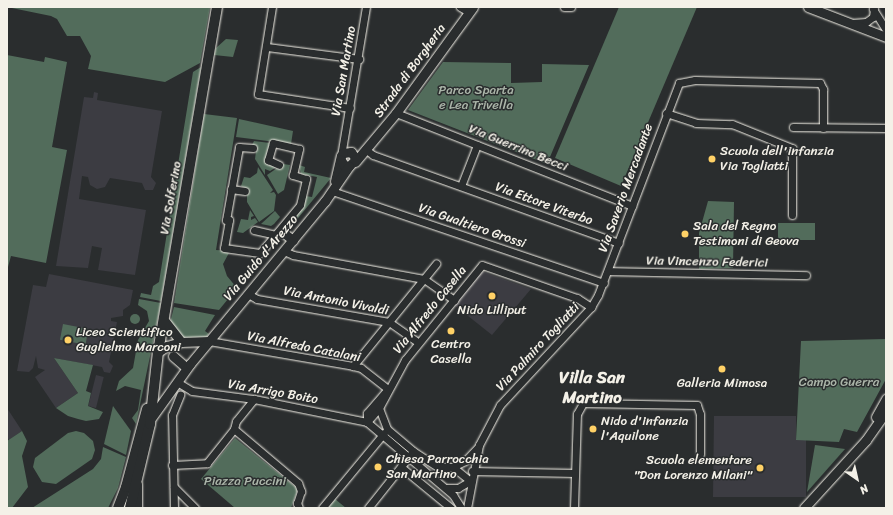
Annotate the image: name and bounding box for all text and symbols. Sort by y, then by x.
street label: Strada di Borgheria [371,21,449,121]
street label: Via San Martino [328,25,360,117]
park label: Parco Sparta e Lea Trivella [439,83,513,114]
street label: Via Guerrino Becci [466,121,570,175]
street label: Via Saverio Mercadante [595,121,657,255]
place label: Scuola dell'infanzia Via Togliatti [720,144,834,175]
marker: Scuola dell'infanzia Via Togliatti [707,154,717,164]
street label: Via Solferino [157,160,185,236]
street label: Via Ettore Viterbo [493,179,595,229]
street label: Via Gualtiero Grossi [416,200,528,252]
street label: Via Guido d'Arezzo [220,212,302,304]
place label: Sala del Regno Testimoni di Geova [693,219,799,250]
marker: Sala del Regno Testimoni di Geova [680,229,690,239]
street label: Via Vincenzo Federici [646,253,768,271]
street label: Via Alfredo Casella [390,263,470,357]
street label: Via Antonio Vivaldi [282,283,390,319]
marker: Nido Lilliput [487,291,497,301]
street label: Via Palmiro Togliatti [493,299,583,395]
place label: Nido Lilliput [457,302,527,318]
place label: Liceo Scientifico Guglielmo Marconi [76,325,181,356]
marker: Centro Casella [446,326,456,336]
street label: Via Alfredo Catalani [246,328,362,366]
marker: Liceo Scientifico Guglielmo Marconi [63,335,73,345]
place label: Centro Casella [430,337,472,368]
marker: Galleria Mimosa [717,364,727,374]
district label: Villa San Martino [559,368,625,408]
park label: Campo Guerra [799,374,879,390]
place label: Galleria Mimosa [677,375,767,391]
street label: Via Arrigo Boito [227,376,319,408]
place label: Nido d'infanzia l'Aquilone [601,414,688,445]
marker: Nido d'infanzia l'Aquilone [588,424,598,434]
place label: Chiesa Parrocchia San Martino [386,452,489,483]
place label: Scuola elementare "Don Lorenzo Milani" [634,453,752,484]
north arrow [837,459,877,499]
marker: Chiesa Parrocchia San Martino [373,462,383,472]
marker: Scuola elementare "Don Lorenzo Milani" [755,463,765,473]
park label: Piazza Puccini [204,473,286,489]
text: N [856,479,872,499]

